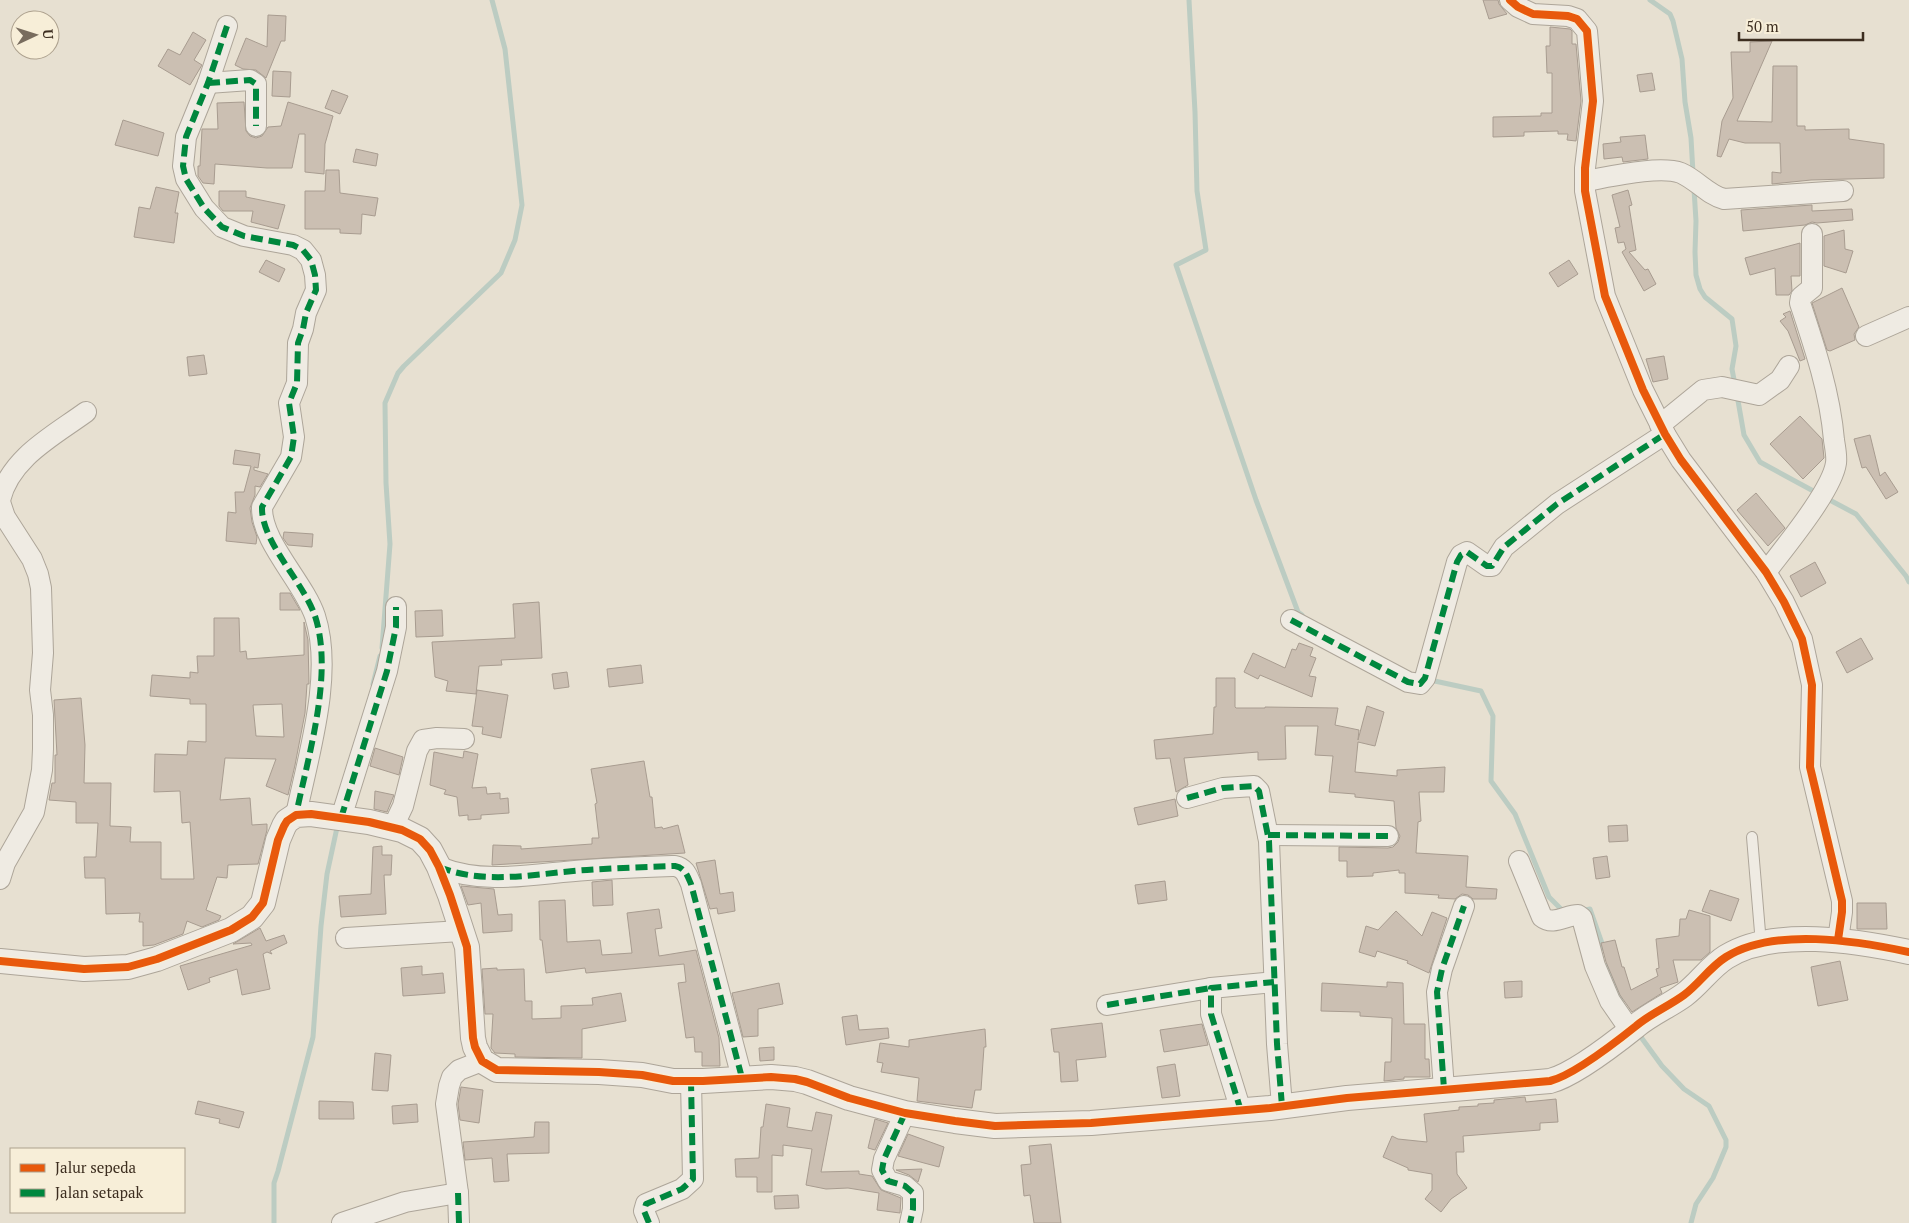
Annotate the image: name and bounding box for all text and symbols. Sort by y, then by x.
north arrow [10,10,60,60]
scale bar [1739,10,1863,42]
text: 50 m [1746,16,1779,36]
text: U [39,28,58,40]
legend [10,1148,185,1213]
text: Jalur sepeda [55,1157,137,1177]
text: Jalan setapak [55,1182,144,1202]

